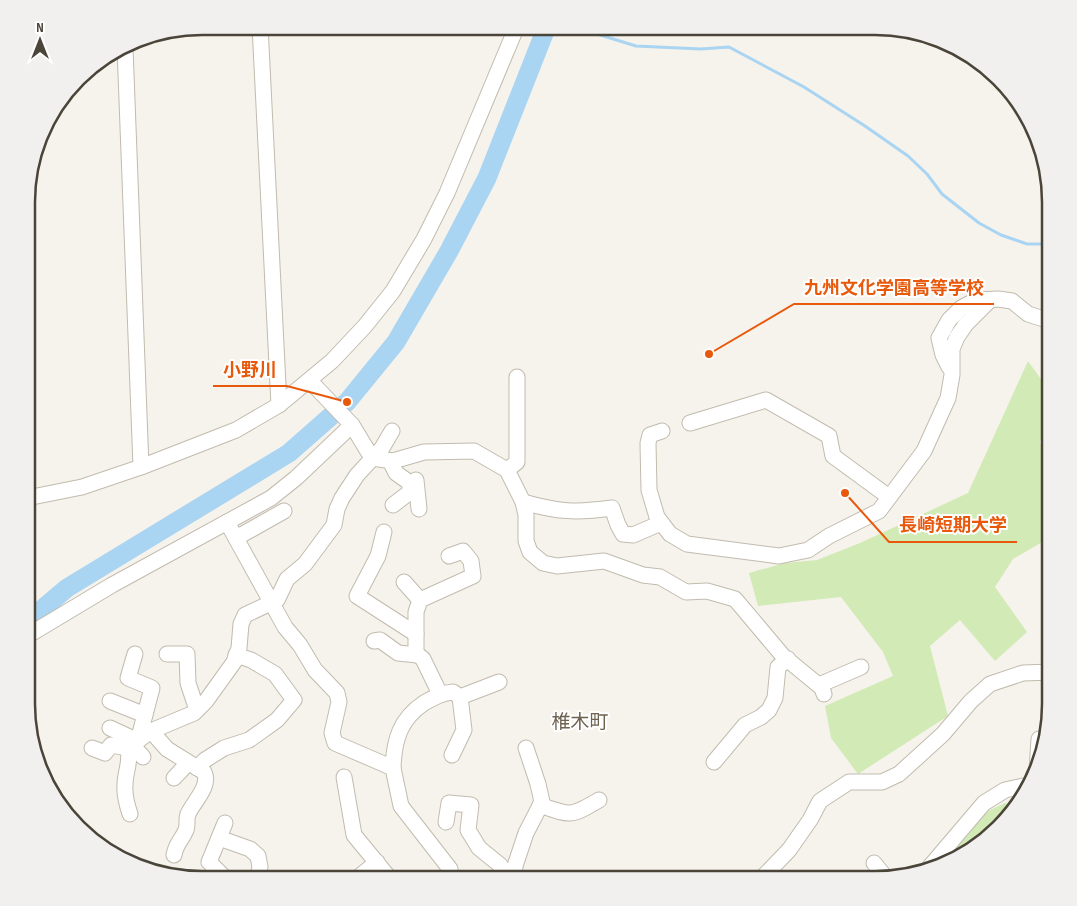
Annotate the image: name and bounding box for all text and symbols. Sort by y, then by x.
north arrow [15,15,65,65]
text: N [36,19,44,36]
callout: 九州文化学園高等学校 [794,271,994,304]
text: 九州文化学園高等学校 [804,278,984,299]
callout: 小野川 [213,353,287,386]
text: 小野川 [223,360,277,381]
callout: 長崎短期大学 [889,509,1017,542]
text: 長崎短期大学 [899,515,1007,536]
district label: 椎木町 [551,711,609,734]

